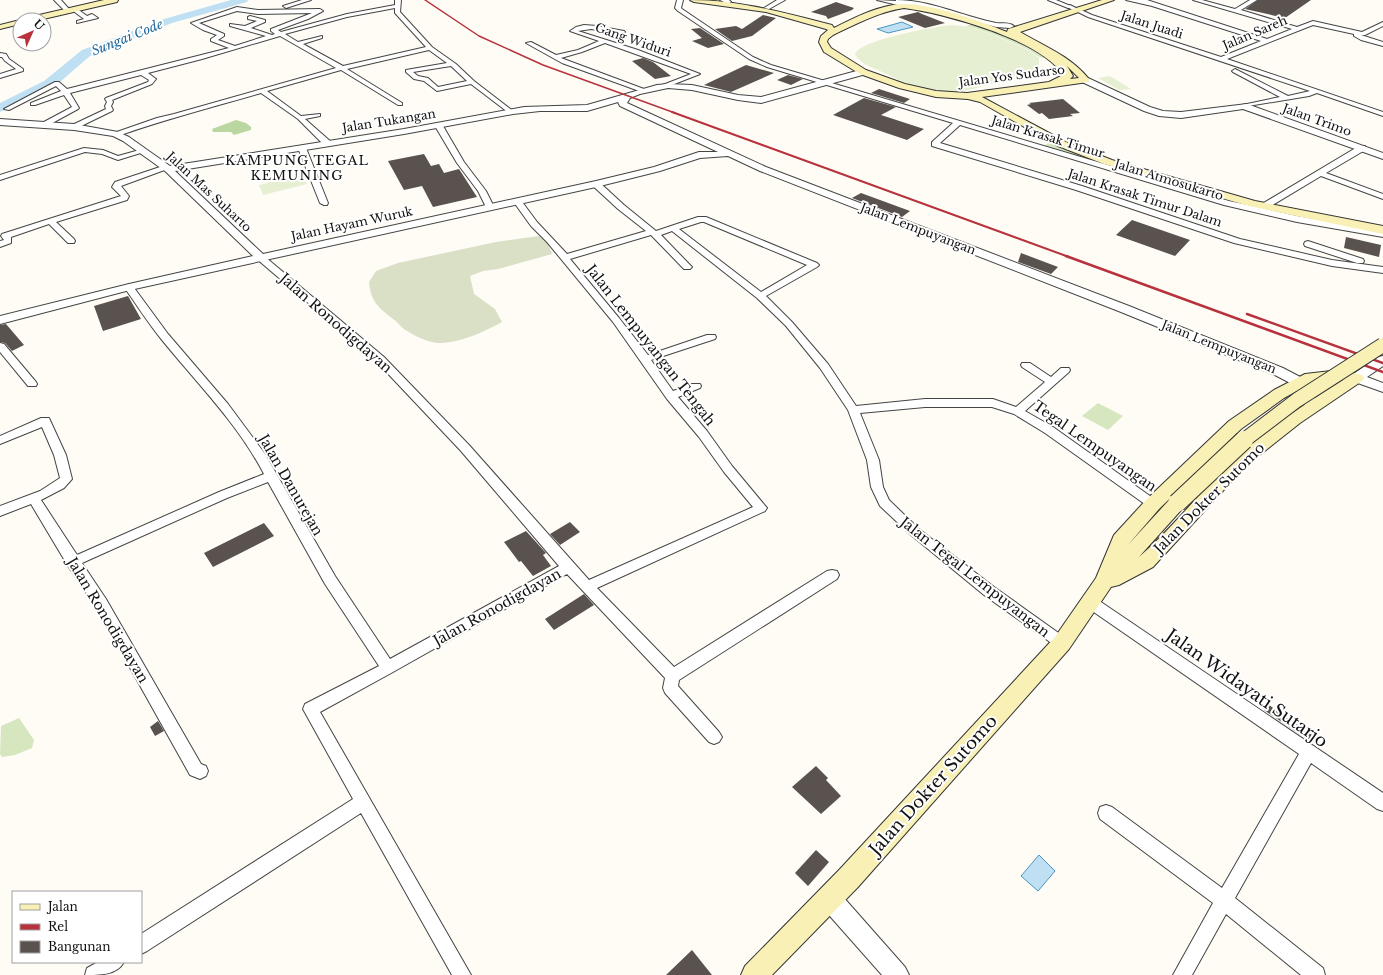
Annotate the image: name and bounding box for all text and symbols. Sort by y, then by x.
street label: Jalan Juadi [1117,7,1185,42]
north arrow [12,12,52,52]
street label: Jalan Sareh [1219,12,1289,54]
water label: Sungai Code [89,15,166,60]
text: U [31,17,48,34]
street label: Gang Widuri [593,20,673,60]
street label: Jalan Yos Sudarso [956,62,1066,90]
street label: Jalan Trimo [1279,99,1354,139]
street label: Jalan Tukangan [339,106,437,136]
street label: Jalan Krasak Timur [988,112,1107,161]
street label: Jalan Mas Suharto [162,147,255,235]
district label: KAMPUNG TEGAL KEMUNING [225,152,369,184]
street label: Jalan Atmosukarto [1111,155,1225,203]
street label: Jalan Krasak Timur Dalam [1064,165,1224,230]
street label: Jalan Lempuyangan [856,199,978,257]
street label: Jalan Hayam Wuruk [288,203,415,244]
street label: Jalan Lempuyangan Tengah [581,259,720,429]
street label: Jalan Ronodigdayan [275,268,396,377]
street label: Jalan Lempuyangan [1158,316,1279,376]
street label: Tegal Lempuyangan [1030,397,1160,496]
street label: Jalan Danurejan [254,429,327,539]
street label: Jalan Dokter Sutomo [1148,439,1268,559]
street label: Jalan Tegal Lempuyangan [895,512,1054,641]
street label: Jalan Ronodigdayan [62,552,153,686]
street label: Jalan Ronodigdayan [428,564,564,651]
street label: Jalan Widayati Sutarjo [1160,623,1332,752]
street label: Jalan Dokter Sutomo [863,711,1002,861]
legend [12,891,142,963]
text: Jalan [46,899,78,914]
text: Rel [48,919,68,934]
text: Bangunan [48,939,111,954]

